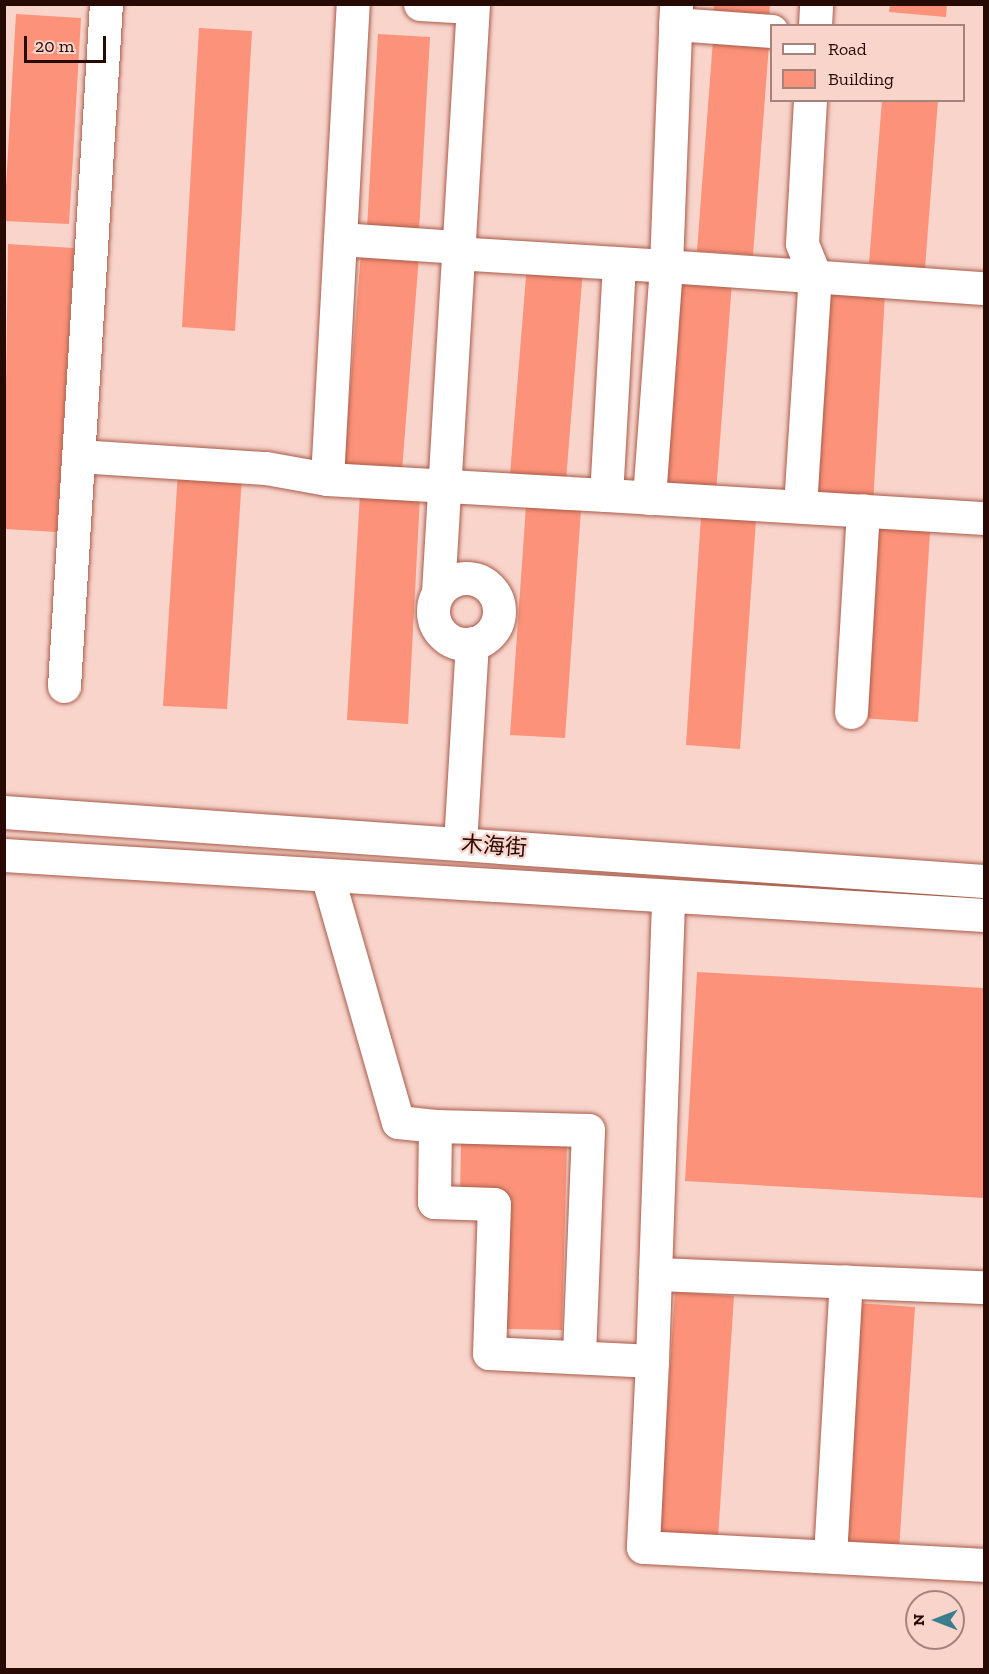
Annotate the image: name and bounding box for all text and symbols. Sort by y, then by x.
scale bar [27,24,110,62]
legend [770,24,965,102]
text: 20 m [35,35,74,57]
text: Road [828,38,867,60]
text: Building [828,68,894,90]
street label: 木海街 [460,831,528,861]
north arrow [905,1590,965,1650]
text: N [909,1614,928,1626]

